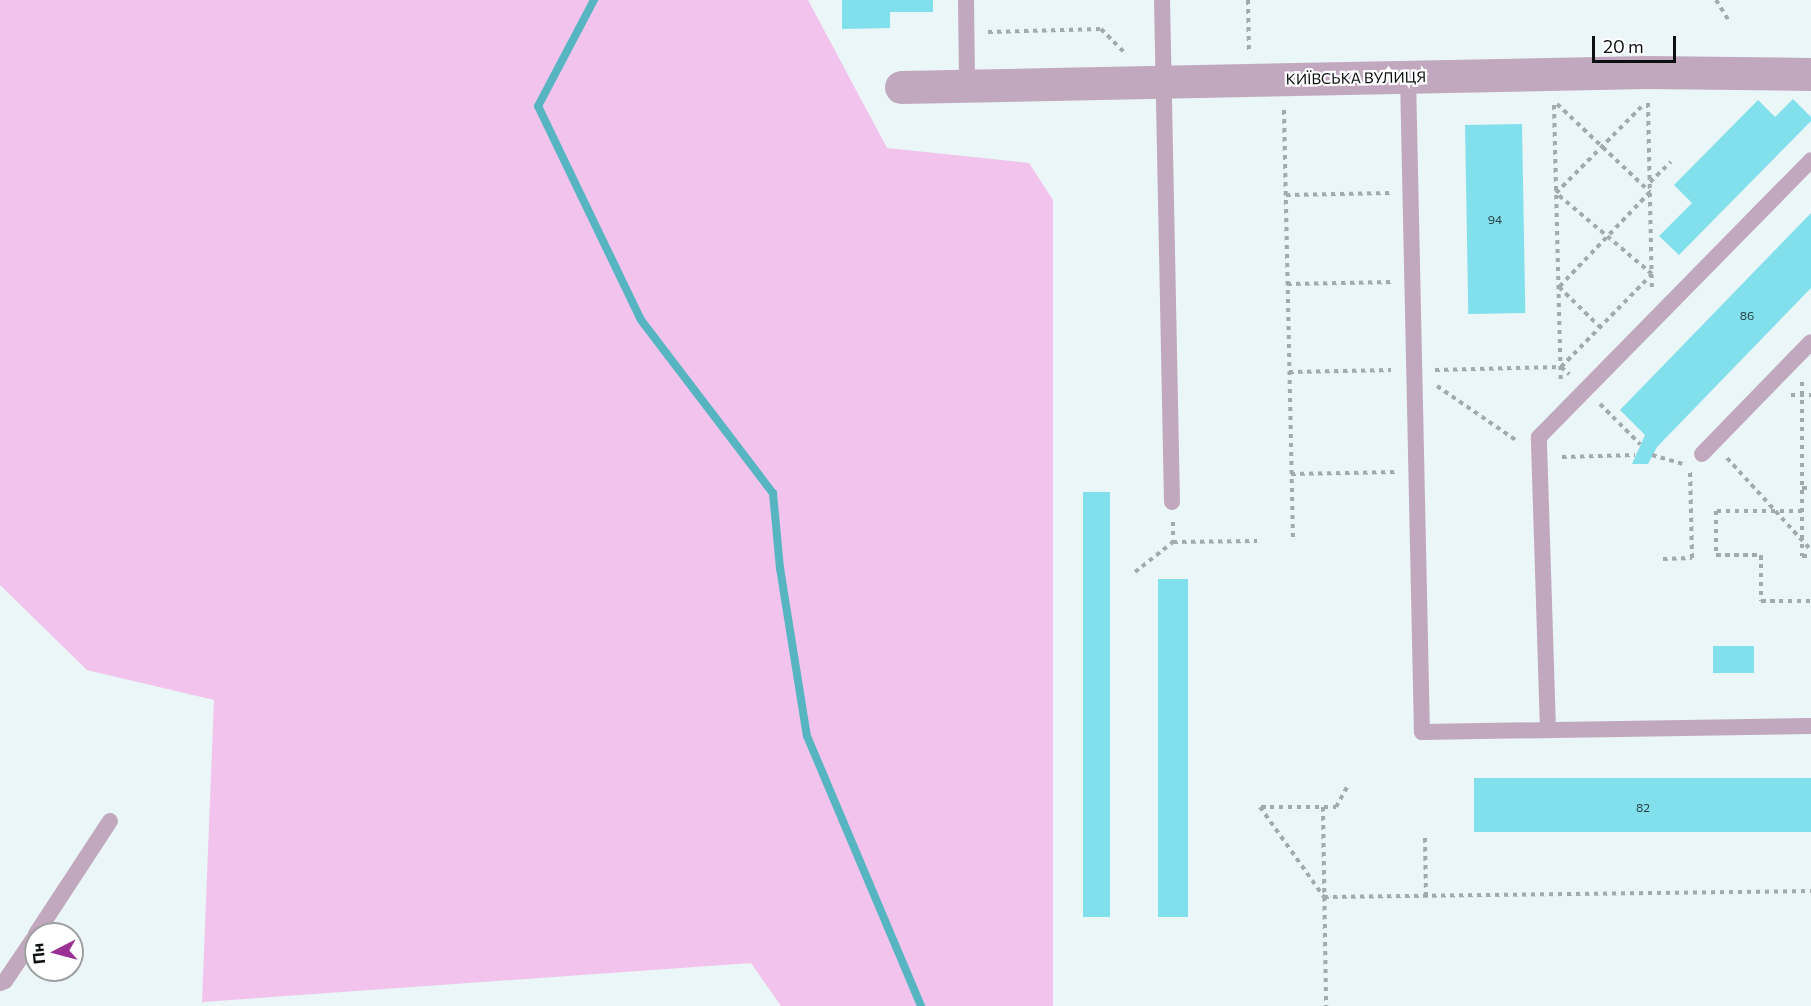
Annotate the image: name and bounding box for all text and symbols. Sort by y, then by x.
scale bar [1595,24,1679,62]
text: 20 m [1603,35,1644,57]
street label: КИЇВСЬКА ВУЛИЦЯ [1286,68,1426,88]
house number: 94 [1488,213,1502,227]
house number: 86 [1740,309,1754,323]
house number: 82 [1636,801,1650,815]
north arrow [24,922,84,982]
text: Пн [27,942,48,965]

